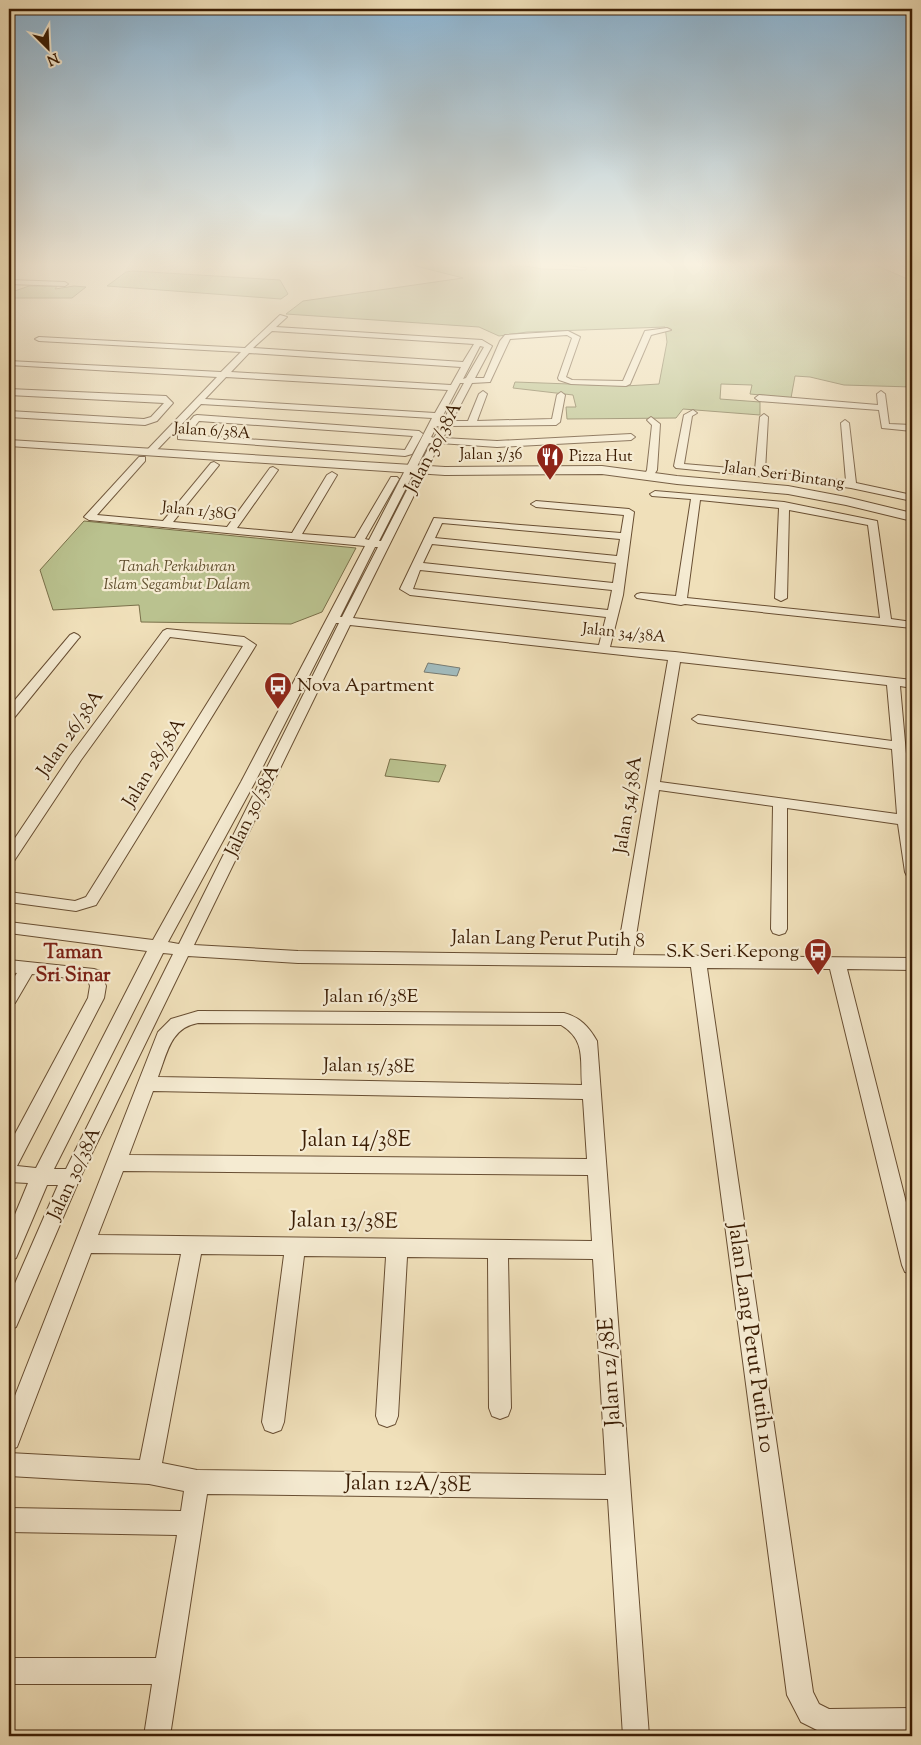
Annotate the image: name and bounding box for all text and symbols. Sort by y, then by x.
north arrow [22,22,72,72]
text: N [43,47,62,69]
street label: Jalan 30/38A [398,397,470,499]
street label: Jalan 6/38A [172,418,251,446]
restaurant icon: Pizza Hut [535,442,565,481]
street label: Jalan 3/36 [458,444,523,467]
place label: Pizza Hut [569,446,633,469]
street label: Jalan Seri Bintang [721,456,846,496]
street label: Jalan 1/38G [159,497,238,527]
park label: Tanah Perkuburan Islam Segambut Dalam [104,556,250,597]
street label: Jalan 34/38A [580,618,667,650]
bus stop icon: Nova Apartment [263,671,293,710]
place label: Nova Apartment [297,673,435,700]
street label: Jalan 26/38A [31,685,111,784]
street label: Jalan 28/38A [116,713,193,814]
street label: Jalan 54/38A [608,754,650,857]
street label: Jalan 30/38A [219,760,287,863]
street label: Jalan Lang Perut Putih 8 [450,925,645,955]
bus stop icon: S.K Seri Kepong [803,937,833,976]
district label: Taman Sri Sinar [35,939,111,991]
place label: S.K Seri Kepong [666,939,799,966]
street label: Jalan 16/38E [323,984,419,1011]
street label: Jalan 15/38E [322,1053,416,1081]
street label: Jalan 30/38A [41,1123,109,1226]
street label: Jalan 14/38E [300,1125,411,1157]
street label: Jalan 13/38E [289,1205,398,1239]
street label: Jalan Lang Perut Putih 10 [718,1220,782,1455]
street label: Jalan 12/38E [591,1316,631,1429]
street label: Jalan 12A/38E [343,1468,472,1502]

